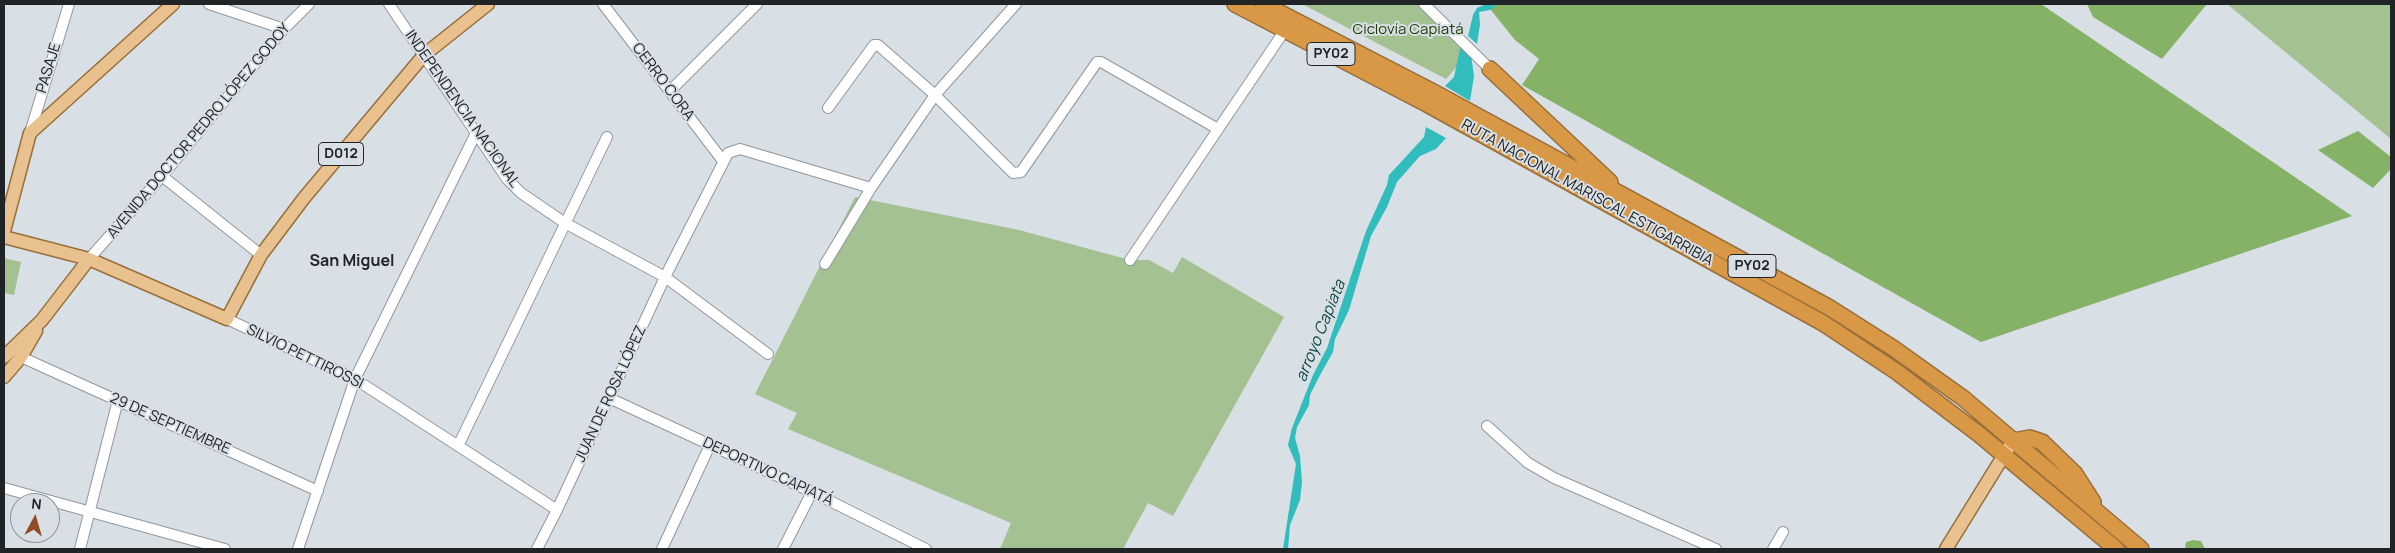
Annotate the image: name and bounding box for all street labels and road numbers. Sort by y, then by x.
street label: AVENIDA DOCTOR PEDRO LÓPEZ GODOY [104,20,294,242]
street label: INDEPENDENCIA NACIONAL [401,27,523,191]
street label: CERRO CORA [628,40,698,124]
street label: PASAJE [33,41,65,95]
road number: PY02 [1307,42,1355,66]
street label: RUTA NACIONAL MARISCAL ESTIGARRIBIA [1458,116,1716,270]
road number: D012 [318,142,364,166]
road number: PY02 [1728,255,1776,278]
street label: SILVIO PETTIROSSI [244,321,366,393]
street label: JUAN DE ROSA LÓPEZ [571,323,651,465]
street label: 29 DE SEPTIEMBRE [107,389,233,459]
street label: DEPORTIVO CAPIATÁ [700,434,836,510]

